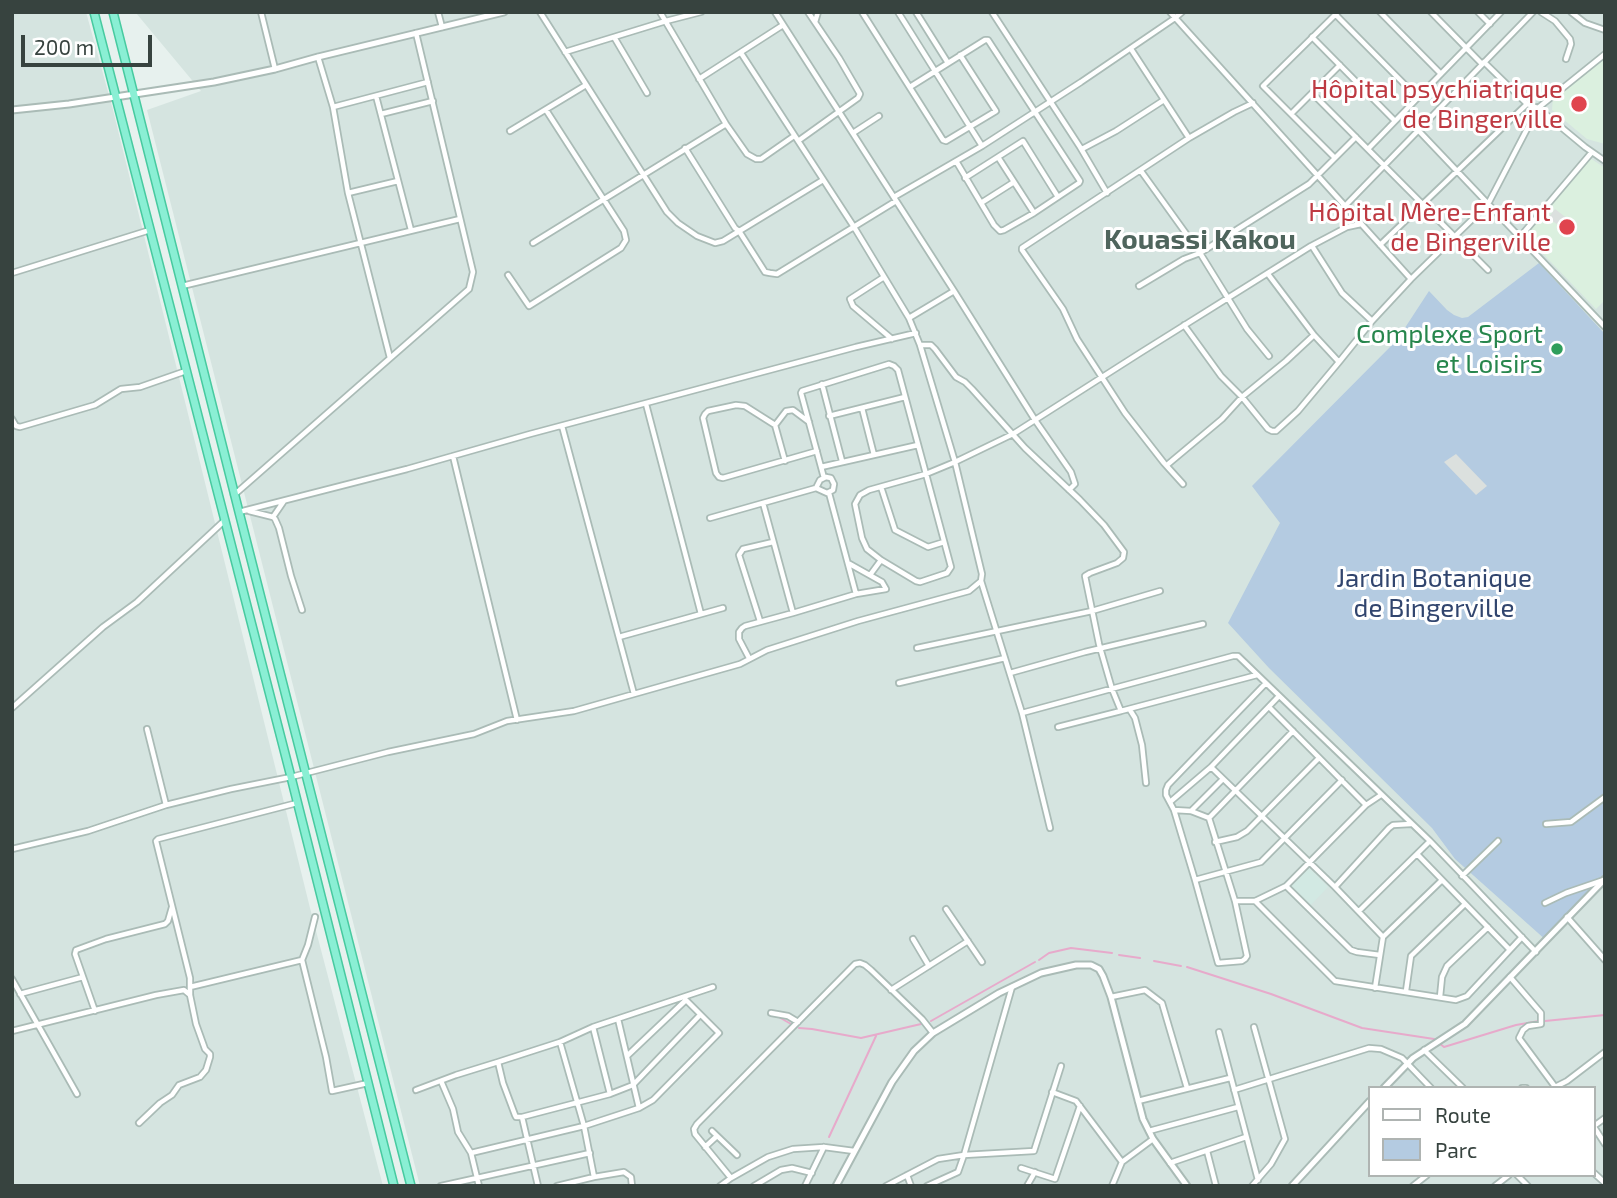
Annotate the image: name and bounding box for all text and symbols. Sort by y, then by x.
scale bar [24,21,156,65]
text: 200 m [34,34,94,59]
place label: Hôpital psychiatrique de Bingerville [1311,73,1563,134]
marker: Hôpital psychiatrique de Bingerville [1569,94,1589,114]
place label: Hôpital Mère-Enfant de Bingerville [1308,196,1551,258]
marker: Hôpital Mère-Enfant de Bingerville [1557,217,1577,237]
district label: Kouassi Kakou [1104,223,1296,257]
place label: Complexe Sport et Loisirs [1356,318,1543,380]
marker: Complexe Sport et Loisirs [1549,341,1565,357]
park label: Jardin Botanique de Bingerville [1336,562,1532,624]
legend [1368,1086,1596,1177]
text: Route [1435,1102,1491,1127]
text: Parc [1435,1137,1477,1162]

